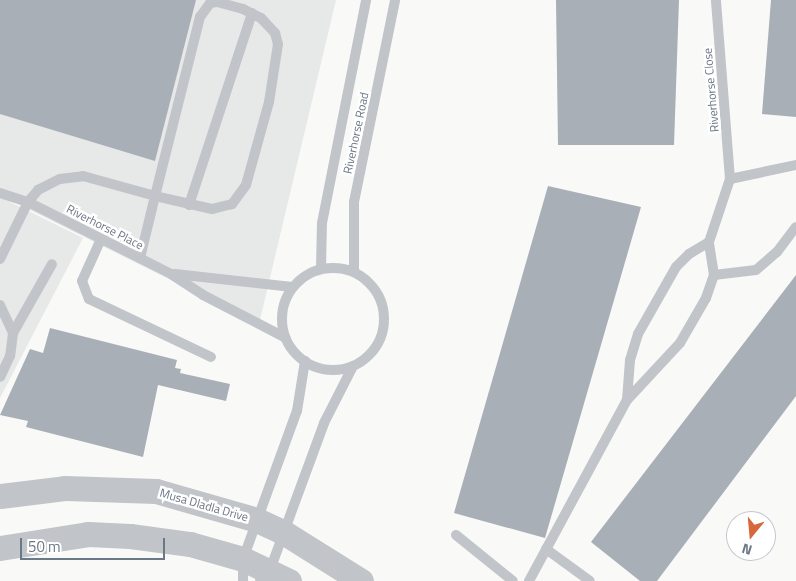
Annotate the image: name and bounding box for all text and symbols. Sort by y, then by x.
street label: Riverhorse Close [700,47,722,133]
street label: Riverhorse Road [340,91,372,175]
street label: Riverhorse Place [64,201,146,253]
street label: Musa Dladla Drive [158,486,250,524]
north arrow [726,511,776,561]
scale bar [22,528,168,560]
text: 50 m [28,535,61,558]
text: N [739,538,754,561]

